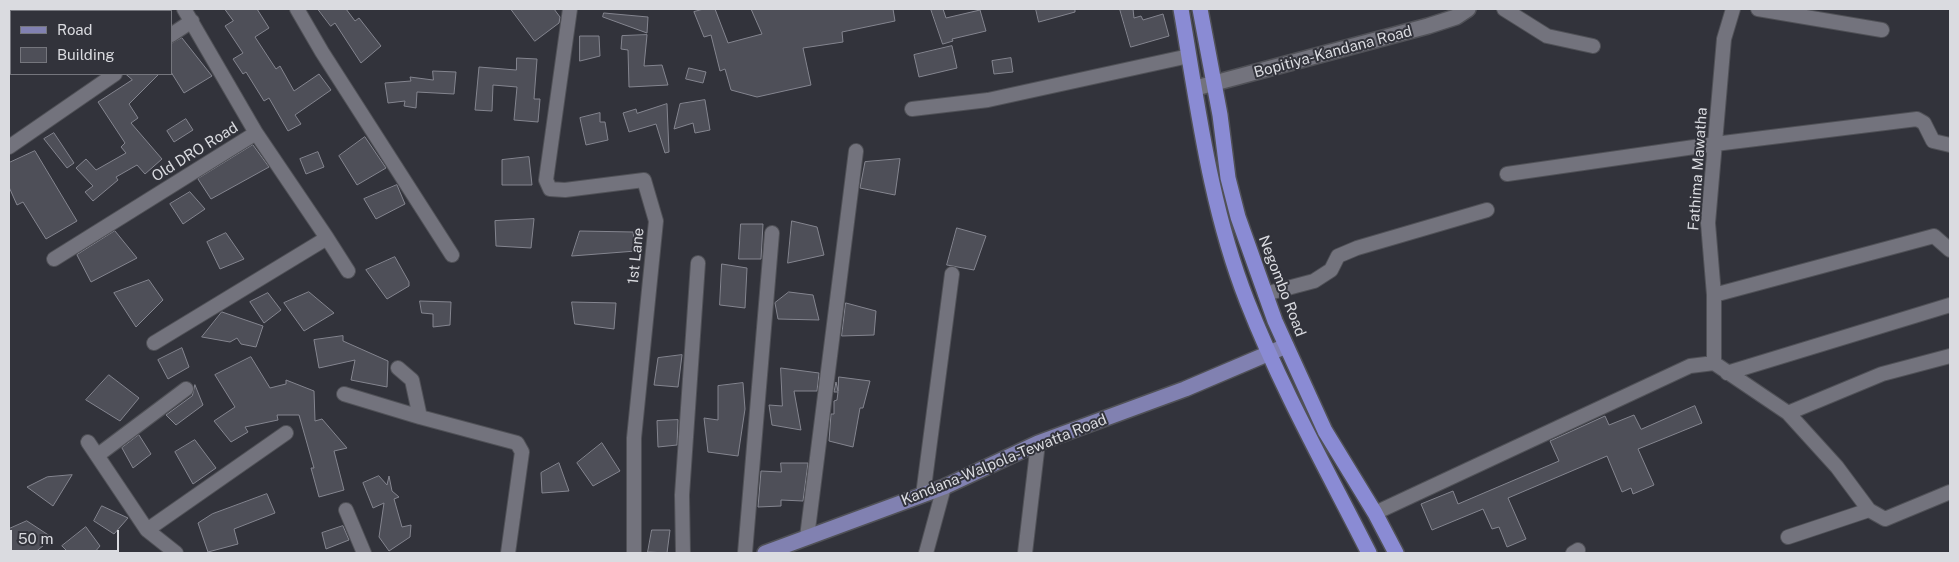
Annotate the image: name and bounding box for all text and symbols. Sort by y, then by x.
legend [10,10,172,75]
text: Road [57,21,93,38]
street label: Bopitiya-Kandana Road [1252,22,1414,82]
text: Building [57,46,115,63]
street label: Fathima Mawatha [1685,107,1711,231]
street label: Old DRO Road [149,118,241,186]
street label: 1st Lane [624,227,648,285]
street label: Negombo Road [1254,233,1310,339]
street label: Kandana-Walpola-Tewatta Road [899,410,1109,510]
scale bar [12,520,121,552]
text: 50 m [18,530,53,547]

